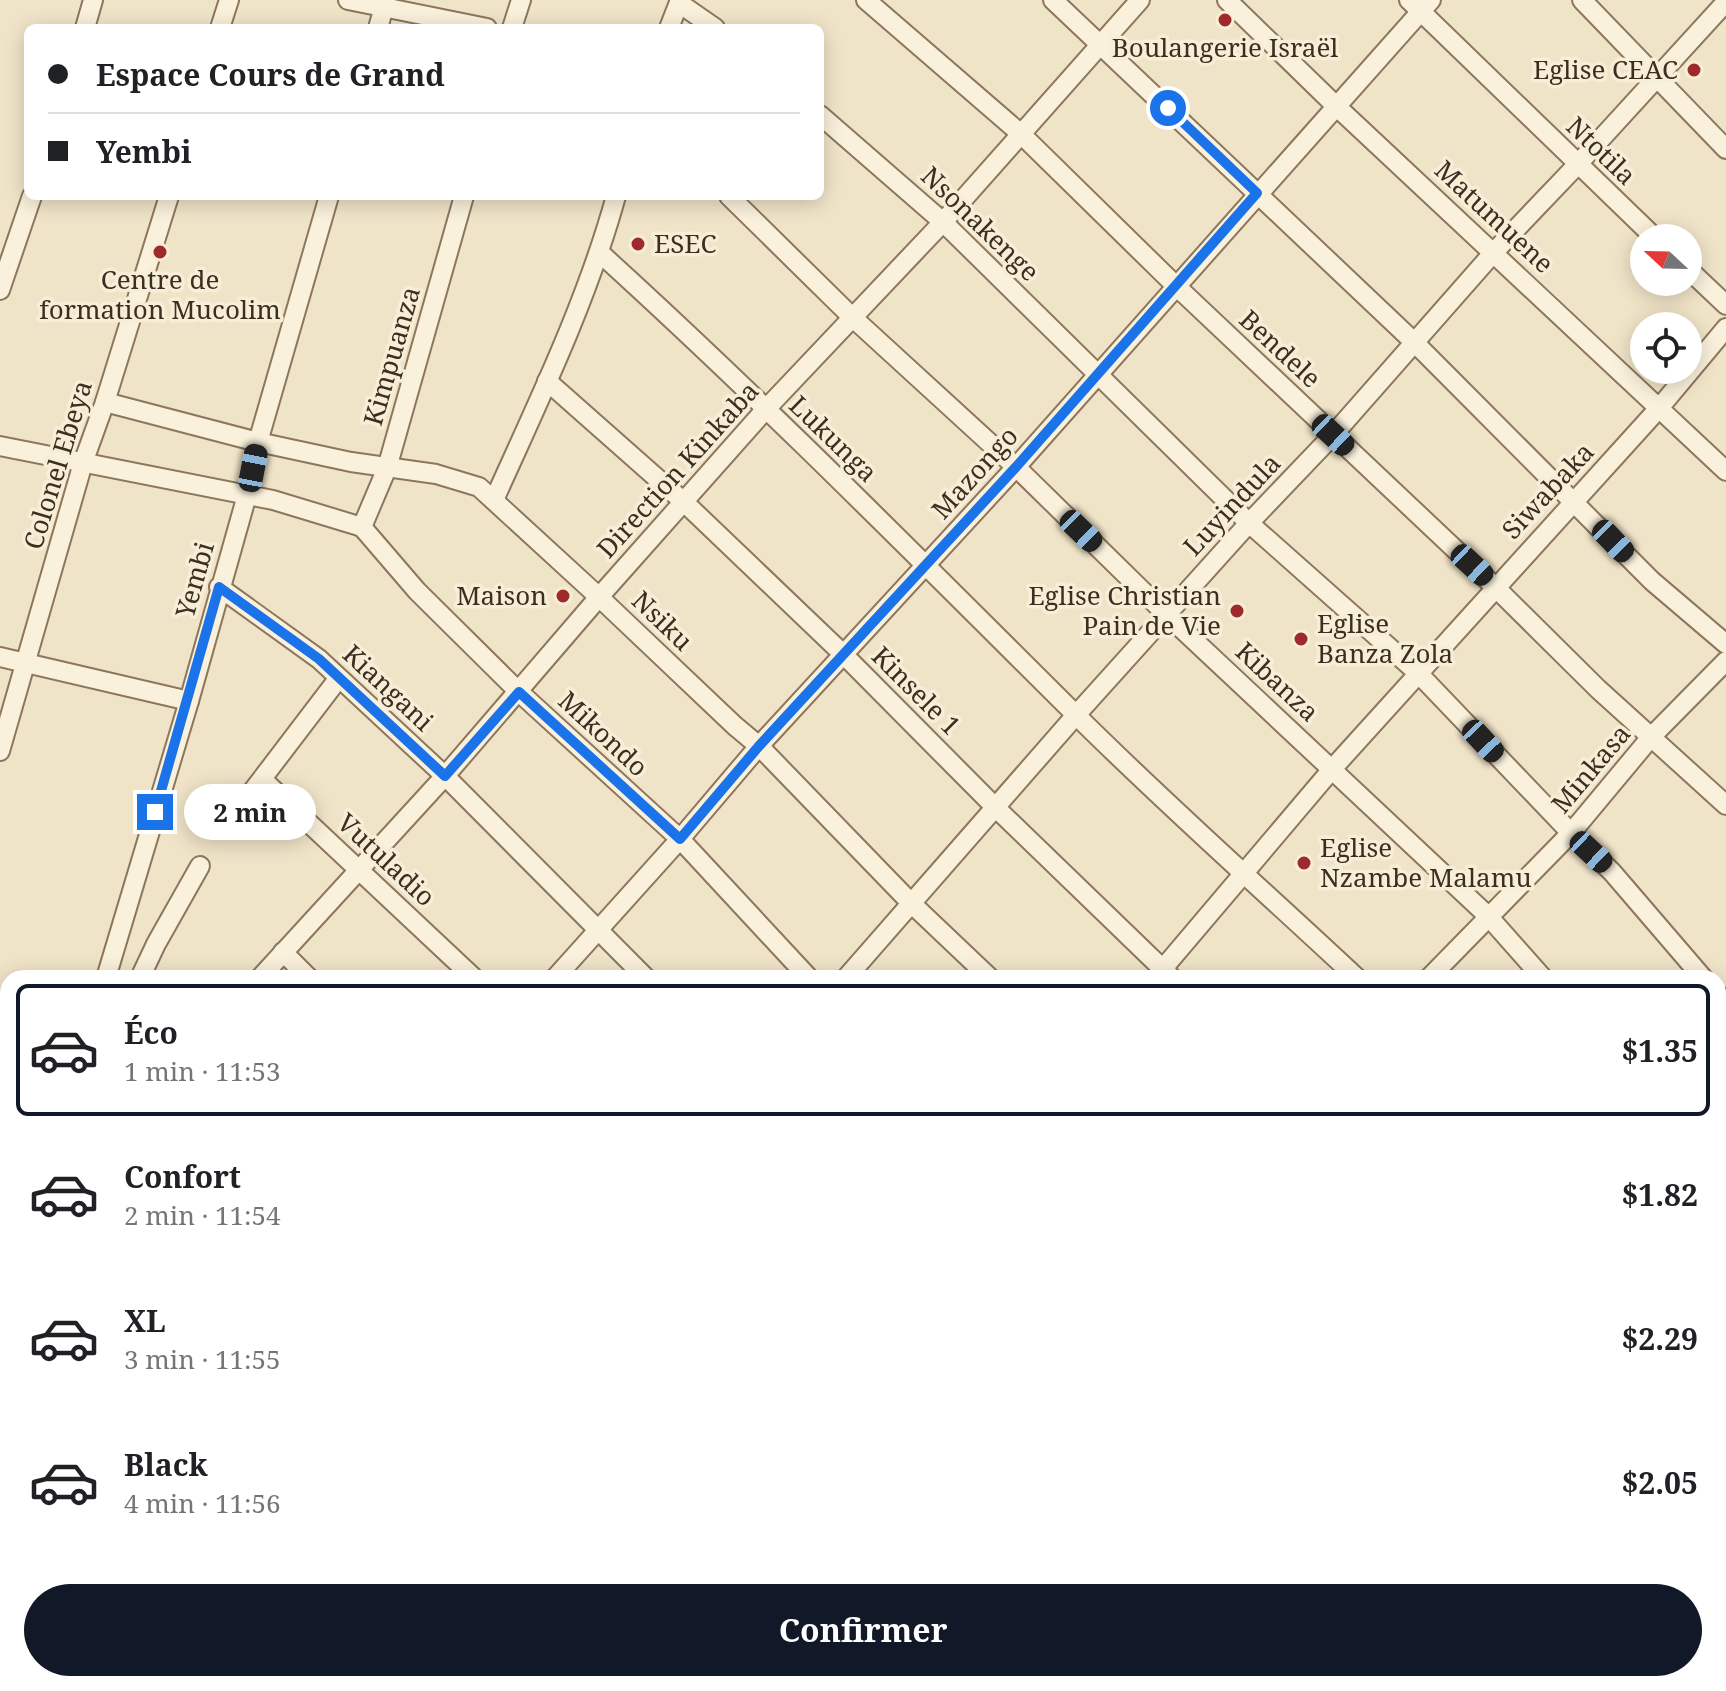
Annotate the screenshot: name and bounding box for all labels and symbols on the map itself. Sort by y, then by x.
marker: Boulangerie Israël [1216,11,1234,29]
place label: Boulangerie Israël [1112,29,1338,65]
place label: Eglise CEAC [1533,51,1678,87]
marker: Eglise CEAC [1685,61,1703,79]
route start [1150,90,1186,126]
street label: Ntotila [1559,108,1644,192]
street label: Matumuene [1427,152,1562,281]
street label: Nsonakenge [914,158,1048,289]
north arrow [1630,224,1702,296]
place label: ESEC [654,225,717,261]
marker: ESEC [629,235,647,253]
marker: Centre de formation Mucolim [151,243,169,261]
place label: Centre de formation Mucolim [39,261,281,327]
street label: Kimpuanza [354,282,428,429]
street label: Bendele [1232,301,1329,395]
street label: Direction Kinkaba [588,373,766,565]
street label: Colonel Ebeya [14,376,100,554]
street label: Lukunga [782,387,886,489]
car [1307,410,1359,460]
street label: Mazongo [923,418,1025,526]
street label: Siwabaka [1493,434,1601,546]
car [237,442,269,494]
street label: Luyindula [1175,445,1288,563]
car [1055,506,1107,556]
car [1588,515,1638,567]
street label: Yembi [166,538,222,623]
car [1446,540,1498,590]
place label: Maison [456,577,547,613]
place label: Eglise Christian Pain de Vie [1028,577,1221,643]
street label: Nsiku [624,582,701,658]
marker: Maison [554,587,572,605]
marker: Eglise Christian Pain de Vie [1228,602,1246,620]
place label: Eglise Banza Zola [1317,605,1453,671]
marker: Eglise Banza Zola [1292,630,1310,648]
street label: Kibanza [1228,633,1327,729]
street label: Kiangani [336,636,442,739]
street label: Kinsele 1 [864,638,969,743]
street label: Mikondo [551,683,656,784]
car [1458,715,1508,767]
street label: Minkasa [1542,716,1638,820]
callout: 2 min [183,784,315,840]
route end [137,794,173,830]
street label: Vutuladio [330,805,443,914]
car [1565,827,1617,877]
place label: Eglise Nzambe Malamu [1320,829,1532,895]
marker: Eglise Nzambe Malamu [1295,854,1313,872]

